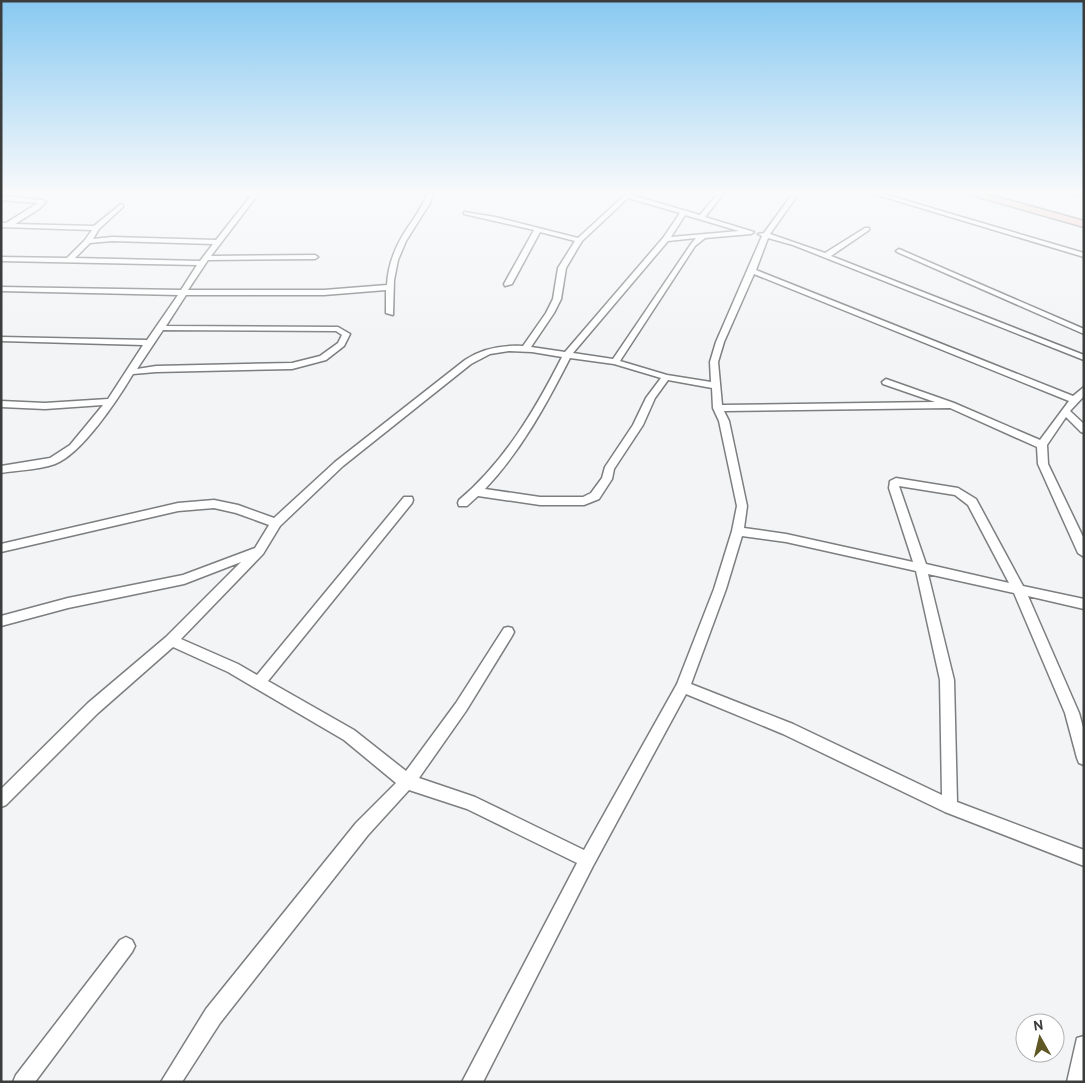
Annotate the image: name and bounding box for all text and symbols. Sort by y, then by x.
north arrow [1015,1013,1065,1063]
text: N [1032,1017,1045,1036]

